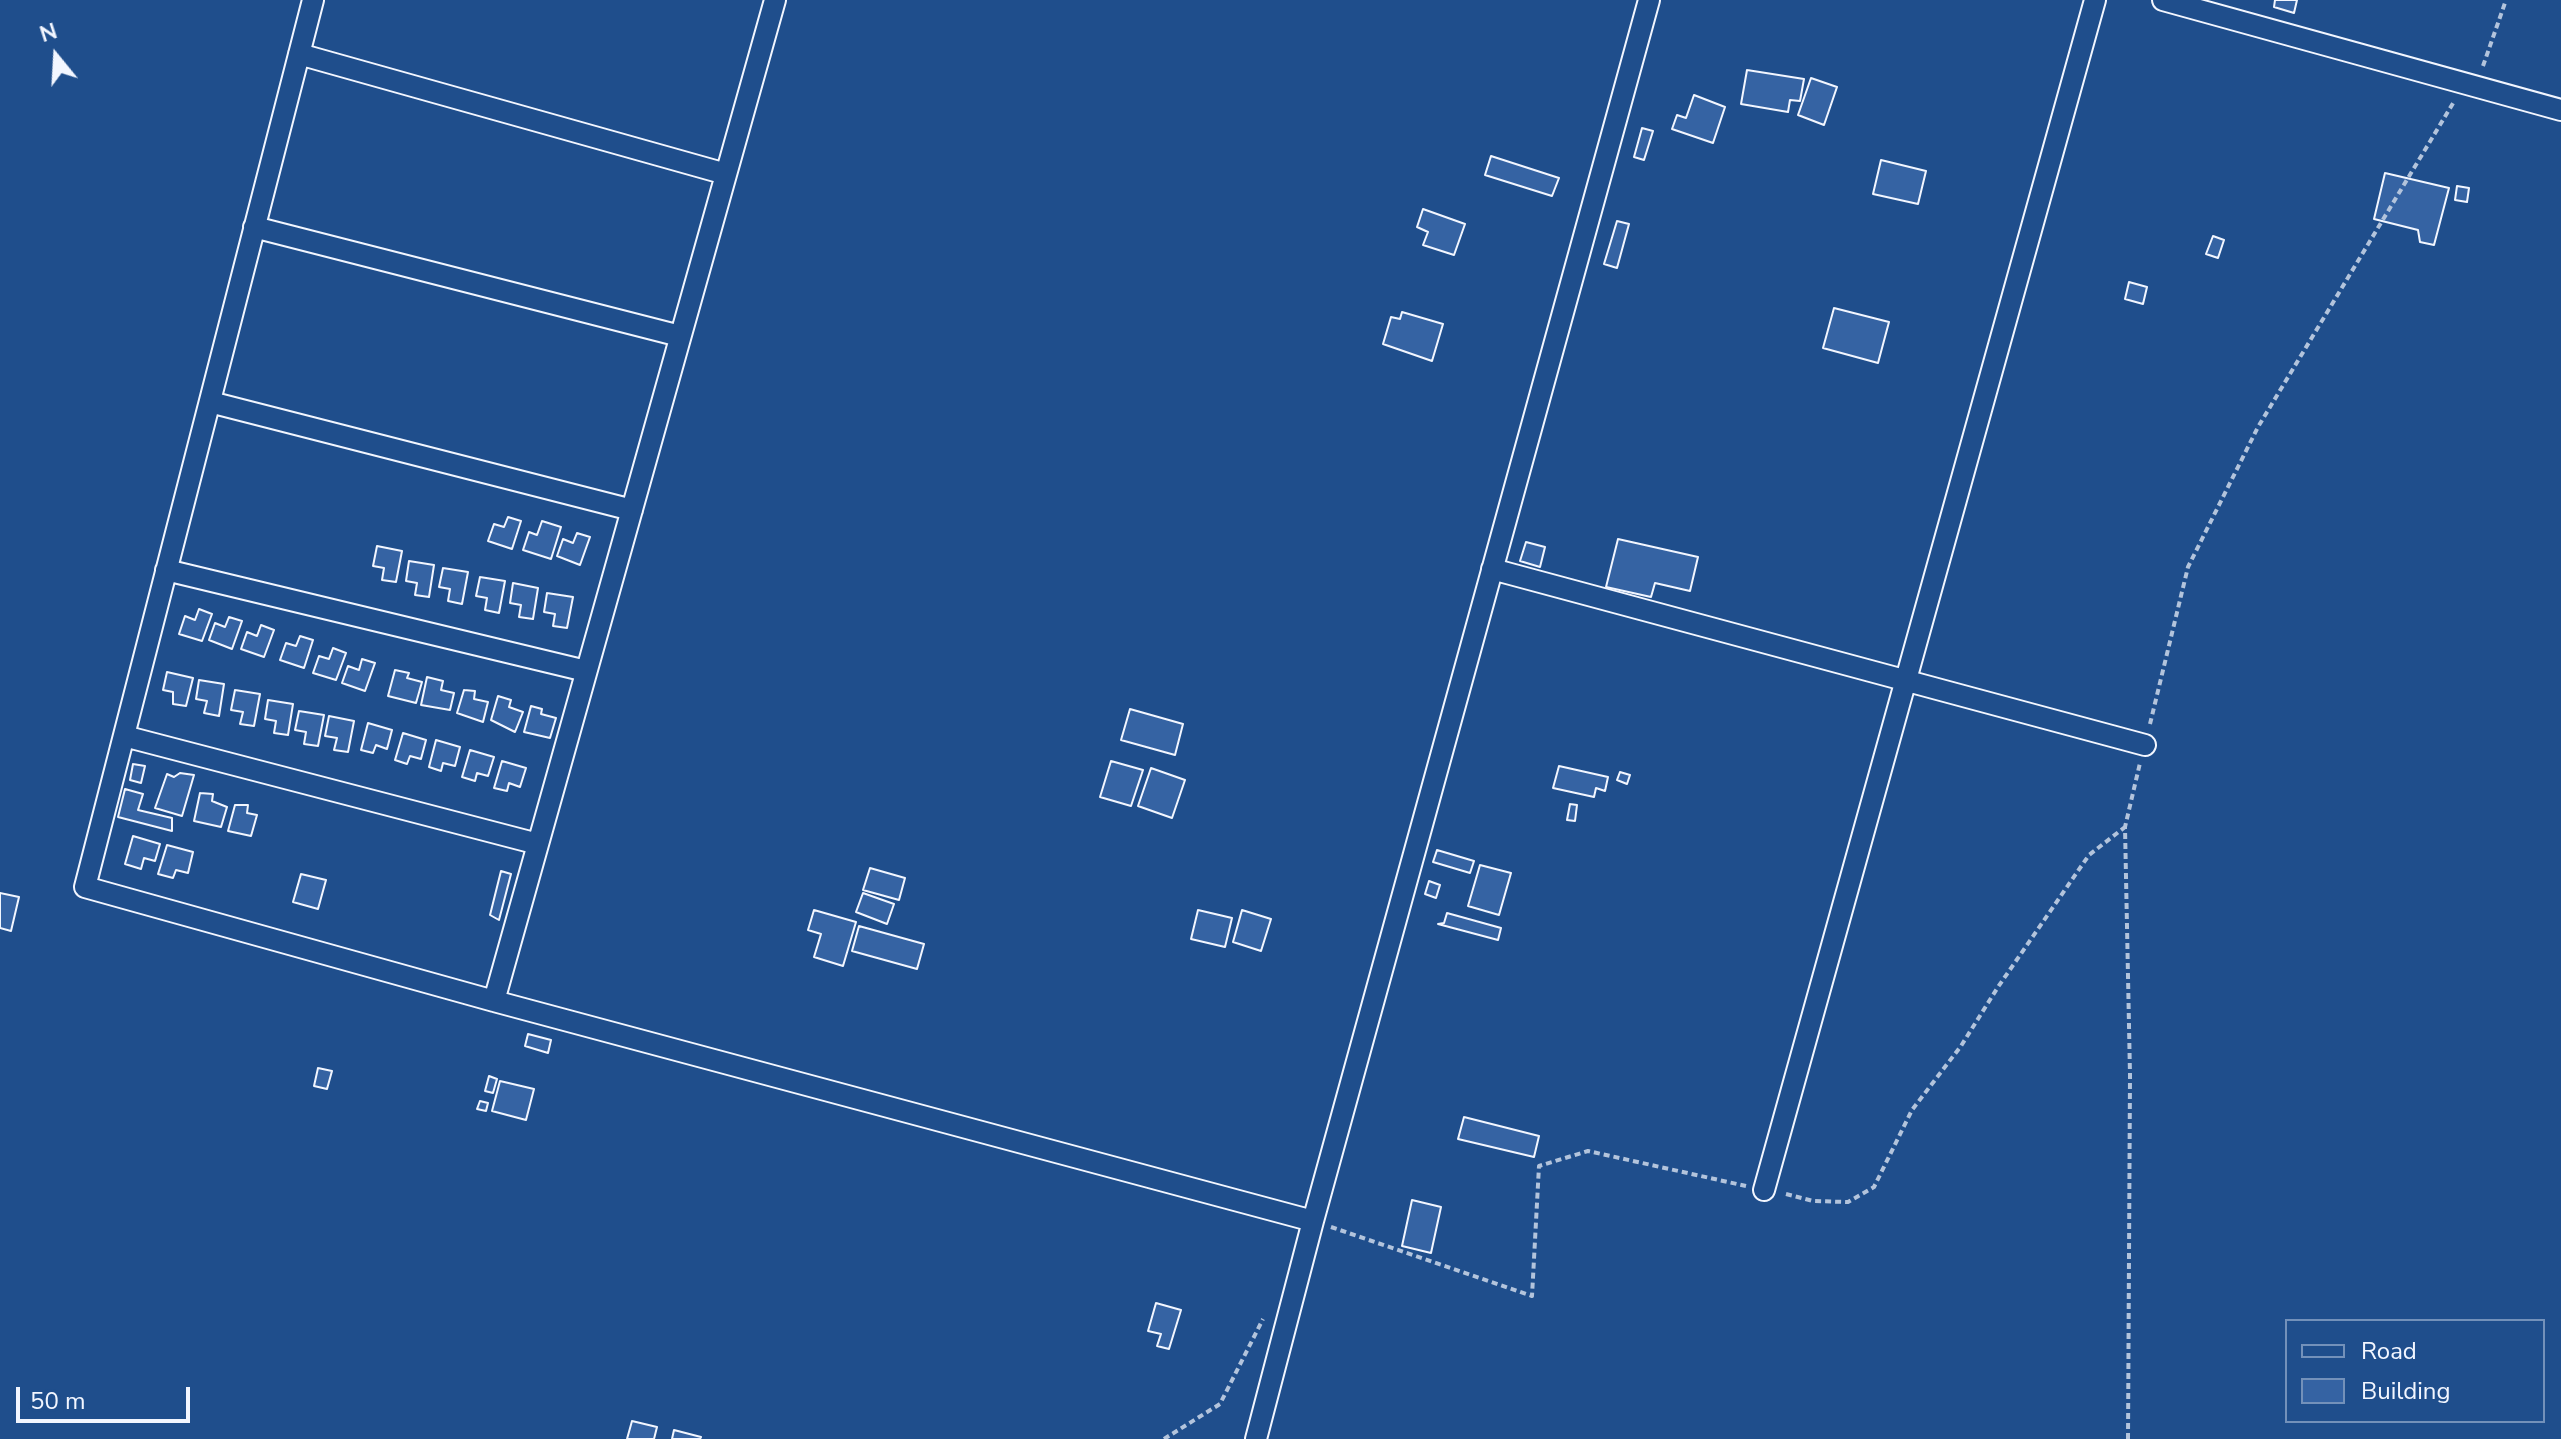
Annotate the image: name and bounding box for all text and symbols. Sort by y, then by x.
north arrow [16,16,96,96]
text: N [36,16,61,50]
legend [2285,1319,2545,1423]
text: Road [2361,1335,2417,1367]
scale bar [20,1371,194,1421]
text: Building [2361,1375,2451,1407]
text: 50 m [30,1385,86,1417]

